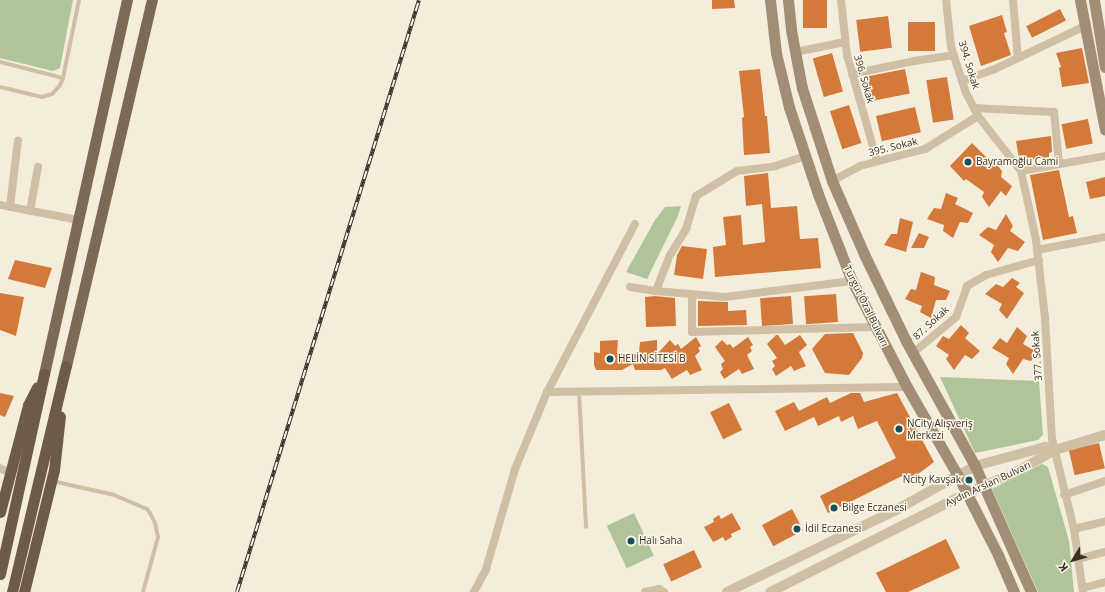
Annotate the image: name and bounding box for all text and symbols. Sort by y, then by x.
street label: 394. Sokak [956,39,982,91]
street label: 396. Sokak [851,53,877,105]
street label: 395. Sokak [867,135,919,159]
place label: Bayramoğlu Cami [976,156,1058,168]
marker: Bayramoğlu Cami [963,157,973,167]
street label: Turgut Özal Bulvarı [841,263,891,349]
street label: 87. Sokak [911,304,951,342]
street label: 377. Sokak [1029,331,1045,381]
place label: HELİN SİTESİ B [618,353,686,365]
marker: HELİN SİTESİ B [605,354,615,364]
place label: NCity Alışveriş Merkezi [907,417,973,440]
marker: NCity Alışveriş Merkezi [894,424,904,434]
street label: Aydın Arslan Bulvarı [943,459,1033,509]
place label: Ncity Kavşak [903,474,961,486]
marker: Ncity Kavşak [964,475,974,485]
place label: Bilge Eczanesi [842,502,907,514]
marker: Bilge Eczanesi [829,503,839,513]
place label: İdil Eczanesi [805,523,861,535]
marker: İdil Eczanesi [792,524,802,534]
place label: Halı Saha [639,535,682,547]
marker: Halı Saha [626,536,636,546]
north arrow [1053,540,1093,580]
text: K [1055,560,1071,575]

